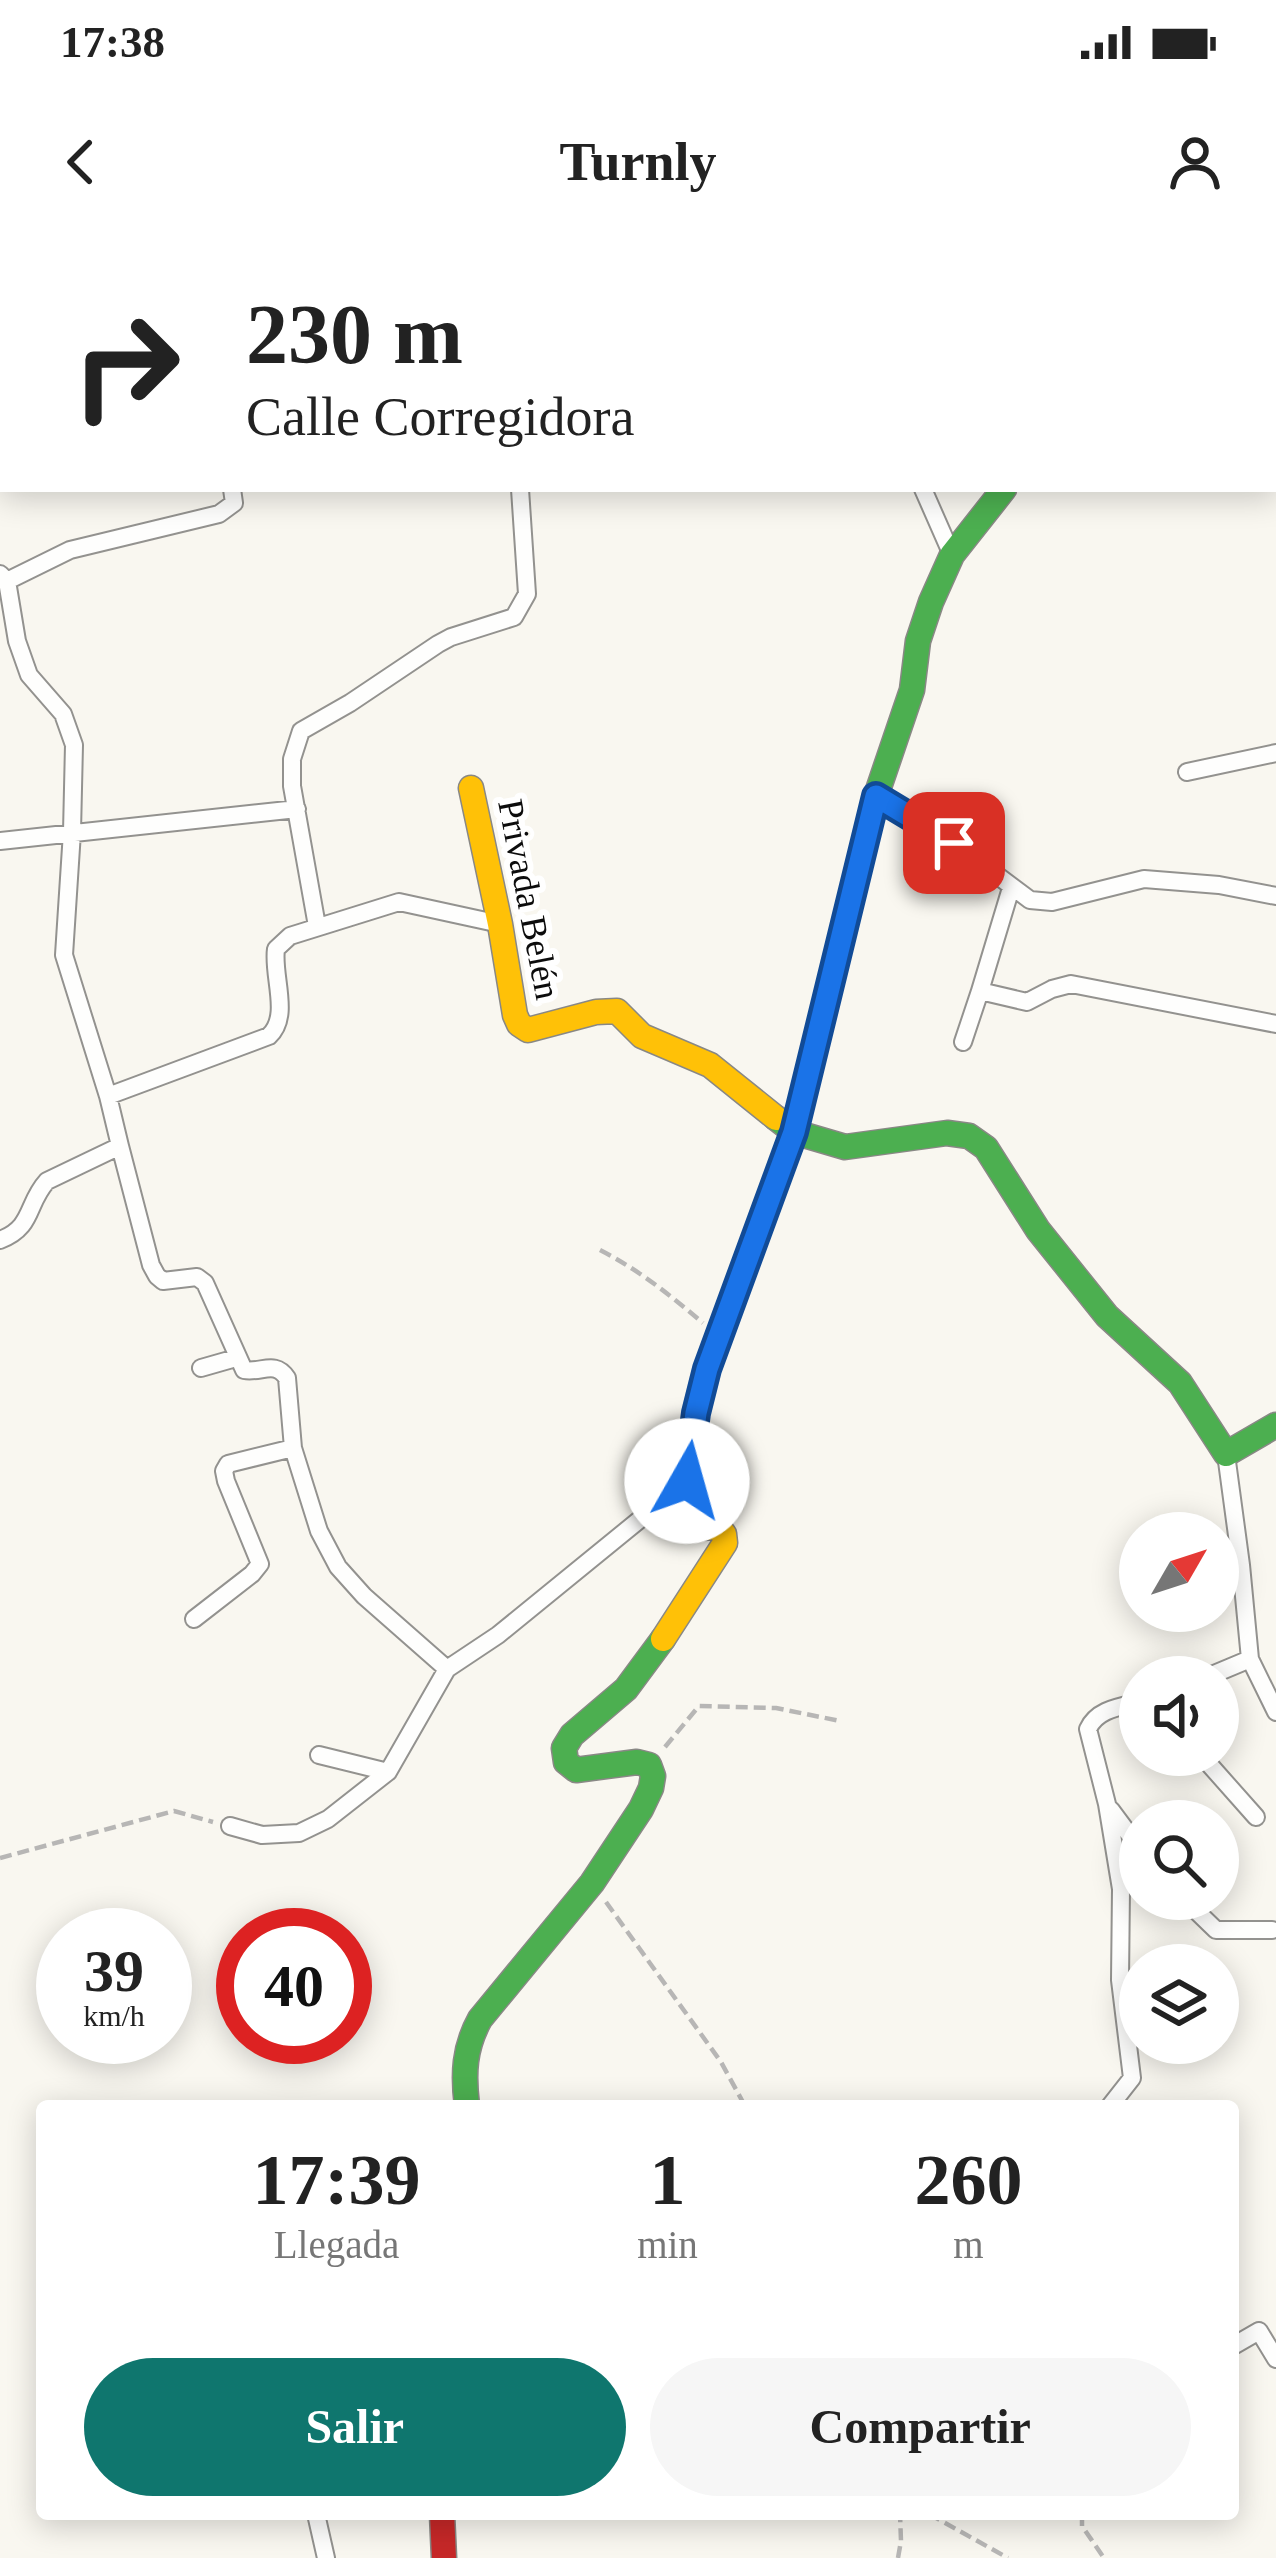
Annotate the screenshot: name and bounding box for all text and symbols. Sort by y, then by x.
text: 17:38 [60,17,165,67]
icon: back [48,129,114,195]
icon: person [1162,129,1228,195]
text: Turnly [559,132,717,192]
icon: right [48,288,204,444]
text: 230 m [246,288,463,381]
text: Calle Corregidora [246,387,634,447]
pin [903,792,1005,894]
street label: Privada Belén [490,796,568,1003]
icon: arrive [921,810,987,876]
position arrow [624,1418,750,1544]
north arrow [1119,1512,1239,1632]
map controls [1119,1512,1239,2064]
button: sound [1119,1656,1239,1776]
button: search [1119,1800,1239,1920]
speed limit sign: 40 [216,1908,372,2064]
text: 39 [84,1938,144,2004]
button: layers [1119,1944,1239,2064]
text: km/h [83,1999,145,2032]
text: 17:39 [253,2140,421,2220]
text: 1 [649,2140,685,2220]
text: 260 [914,2140,1022,2220]
text: Llegada [274,2223,399,2266]
text: min [637,2223,698,2266]
text: m [953,2223,984,2266]
button: Salir [84,2358,626,2496]
button: Compartir [650,2358,1191,2496]

